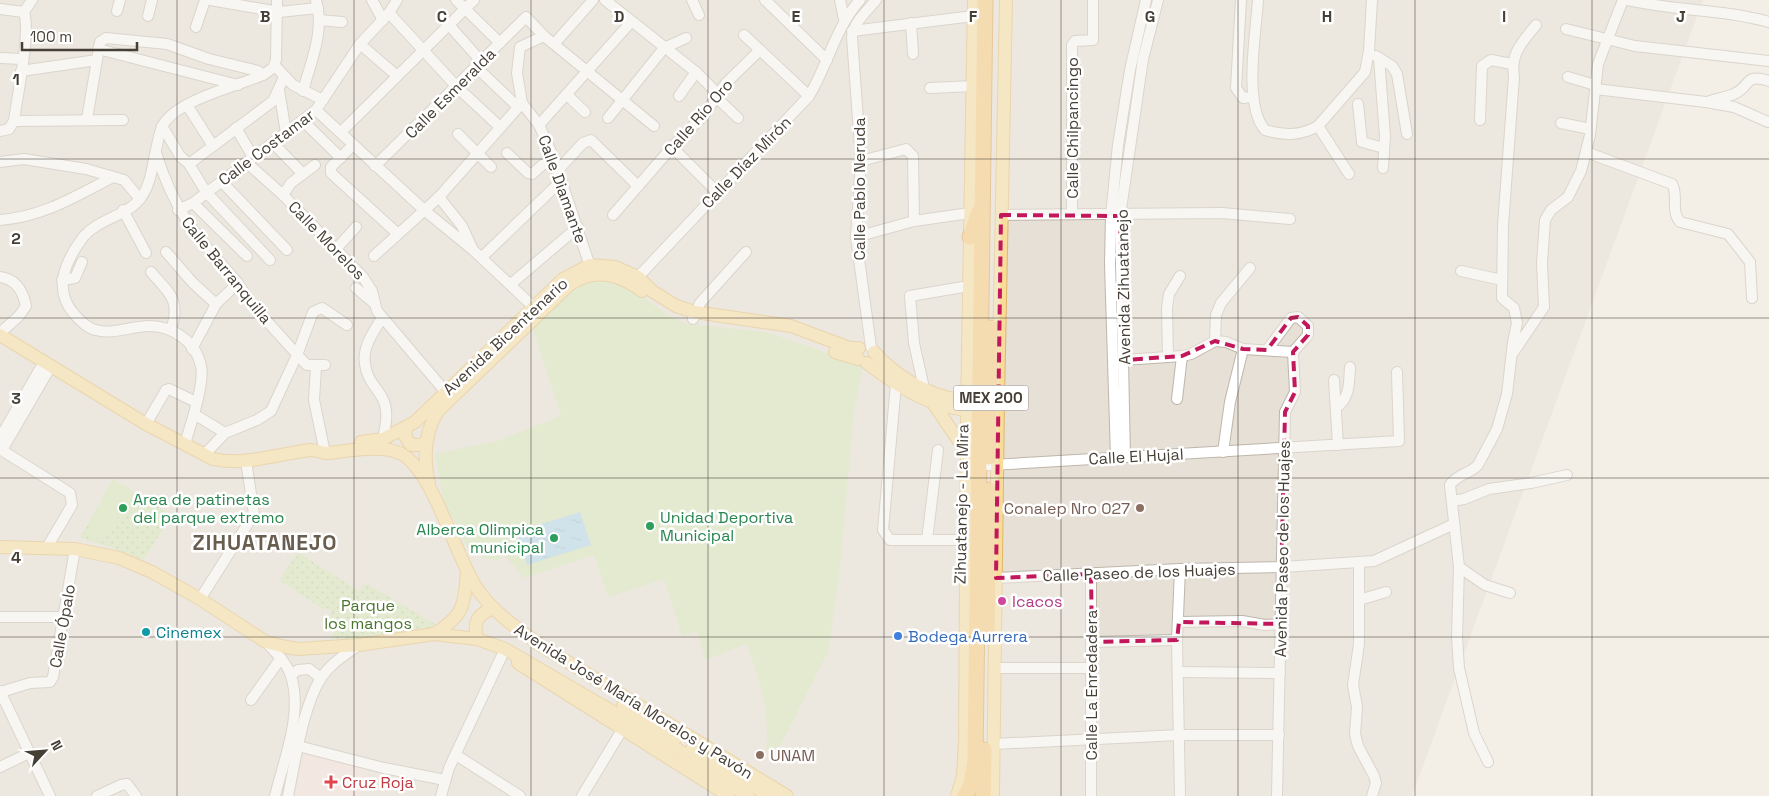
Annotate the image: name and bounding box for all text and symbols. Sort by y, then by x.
text: B [260,6,270,27]
text: C [437,6,447,27]
text: D [614,6,624,27]
text: E [792,6,801,27]
text: F [969,6,978,27]
text: G [1145,6,1155,27]
text: H [1322,6,1332,27]
text: I [1502,6,1506,27]
text: J [1676,6,1686,27]
scale bar [22,20,138,52]
text: 100 m [30,27,72,46]
street label: Calle Esmeralda [401,44,500,143]
street label: Calle Chilpancingo [1062,57,1083,199]
text: 1 [12,69,20,90]
street label: Calle Río Oro [659,74,738,160]
street label: Calle Costamar [214,104,318,190]
street label: Calle Díaz Mirón [697,112,796,213]
street label: Calle Pablo Neruda [849,117,870,261]
street label: Calle Diamante [533,132,592,246]
street label: Calle Morelos [284,196,370,284]
street label: Avenida Zihuatanejo [1112,209,1135,365]
street label: Calle Barranquilla [177,212,276,328]
text: 2 [11,228,21,249]
street label: Avenida Bicentenario [438,273,572,400]
road number: MEX 200 [954,386,1028,410]
text: 3 [11,388,21,409]
street label: Zihuatanejo - La Mira [950,424,973,584]
street label: Avenida Paseo de los Huajes [1270,440,1295,658]
street label: Calle El Hujal [1088,444,1184,469]
place label: Area de patinetas del parque extremo [133,489,284,528]
place label: Conalep Nro 027 [1004,498,1130,519]
marker: Area de patinetas del parque extremo [117,502,129,514]
marker: Conalep Nro 027 [1134,502,1146,514]
place label: Unidad Deportiva Municipal [660,507,793,546]
place label: Alberca Olimpica municipal [416,519,544,558]
marker: Unidad Deportiva Municipal [644,520,656,532]
district label: ZIHUATANEJO [193,529,337,556]
marker: Alberca Olimpica municipal [548,532,560,544]
text: 4 [11,547,21,568]
street label: Calle Paseo de los Huajes [1042,559,1236,586]
street label: Calle Ópalo [45,582,80,670]
place label: Icacos [1012,591,1062,612]
park label: Parque los mangos [324,595,412,634]
marker: Icacos [996,595,1008,607]
street label: Calle La Enredadera [1081,610,1102,761]
street label: Avenida José María Morelos y Pavón [510,619,757,784]
place label: Cinemex [156,622,222,643]
marker: Cinemex [140,626,152,638]
place label: Bodega Aurrera [908,626,1028,647]
marker: Bodega Aurrera [892,630,904,642]
north arrow [20,726,70,776]
text: N [47,737,67,753]
place label: UNAM [770,745,815,766]
marker: UNAM [754,749,766,761]
place label: Cruz Roja [342,772,414,793]
marker: Cruz Roja [324,775,338,789]

